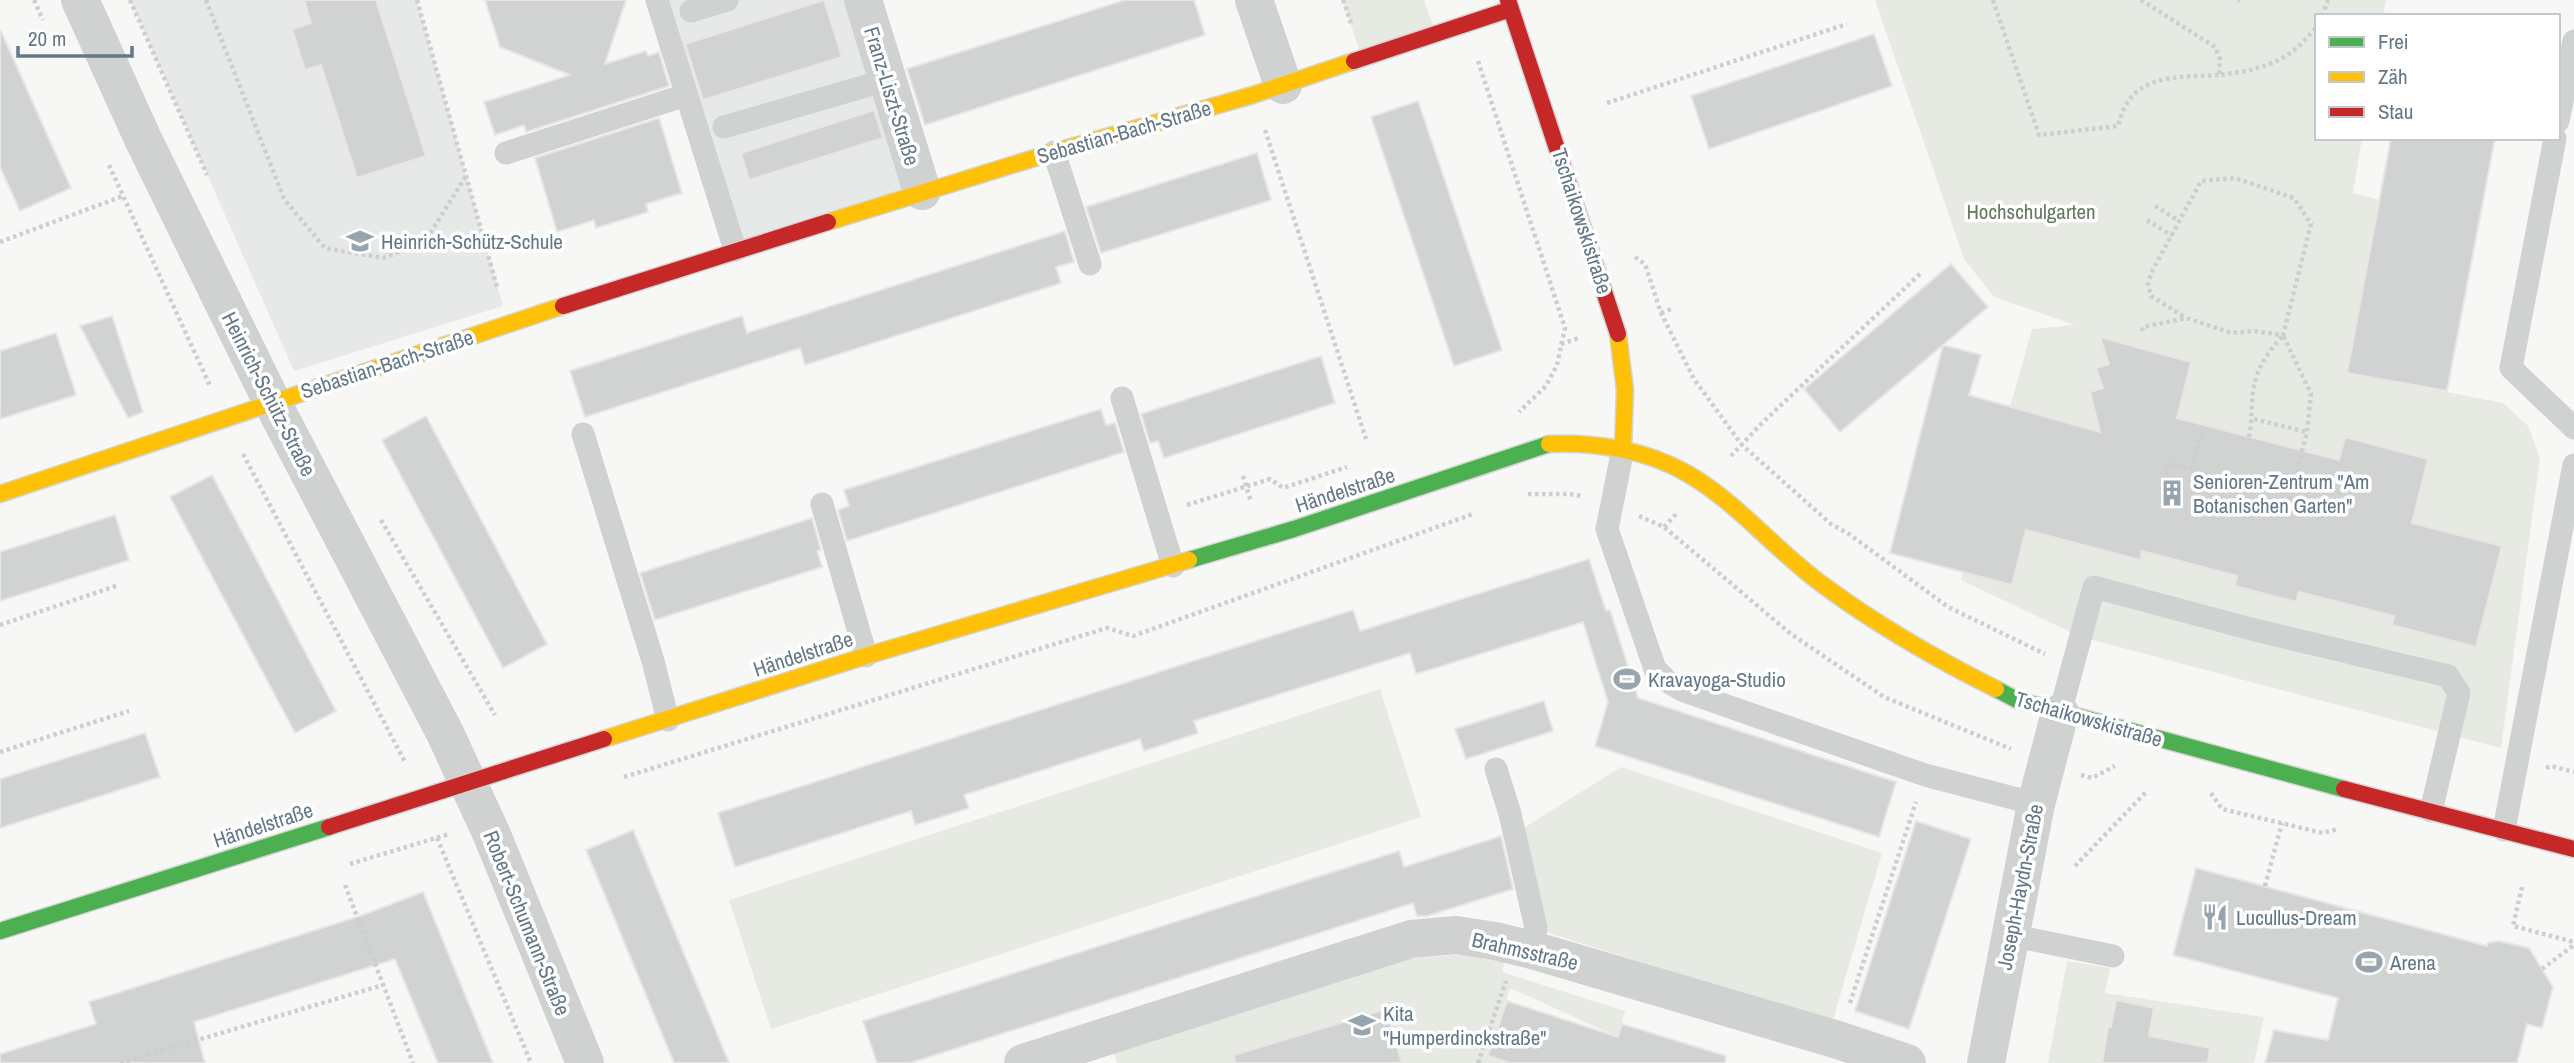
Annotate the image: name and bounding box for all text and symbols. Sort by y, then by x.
scale bar [18,14,131,58]
legend [2315,14,2560,140]
street label: Franz-Liszt-Straße [857,23,927,169]
text: 20 m [28,24,66,53]
text: Frei [2378,27,2409,56]
text: Zäh [2378,62,2408,91]
street label: Sebastian-Bach-Straße [1034,93,1214,171]
text: Stau [2378,97,2413,126]
street label: Tschaikowskistraße [1545,144,1619,298]
park label: Hochschulgarten [1966,197,2096,226]
school or university icon: Heinrich-Schütz-Schule [345,226,375,256]
place label: Heinrich-Schütz-Schule [381,227,563,256]
street label: Heinrich-Schütz-Straße [215,307,323,481]
street label: Sebastian-Bach-Straße [297,322,477,406]
street label: Händelstraße [1291,460,1399,520]
place label: Senioren-Zentrum "Am Botanischen Garten" [2193,467,2369,520]
building icon: Senioren-Zentrum "Am Botanischen Garten" [2157,478,2187,508]
street label: Händelstraße [749,624,857,684]
sports icon: Kravayoga-Studio [1612,664,1642,694]
place label: Kravayoga-Studio [1648,665,1786,694]
street label: Tschaikowskistraße [2012,684,2166,754]
street label: Händelstraße [209,795,317,855]
street label: Joseph-Haydn-Straße [1990,802,2050,972]
street label: Robert-Schumann-Straße [477,826,577,1020]
restaurant icon: Lucullus-Dream [2200,902,2230,932]
place label: Lucullus-Dream [2236,903,2357,932]
street label: Brahmsstraße [1469,925,1581,977]
sports icon: Arena [2354,947,2384,977]
place label: Arena [2389,948,2436,977]
place label: Kita "Humperdinckstraße" [1383,999,1546,1052]
school or university icon: Kita "Humperdinckstraße" [1347,1010,1377,1040]

